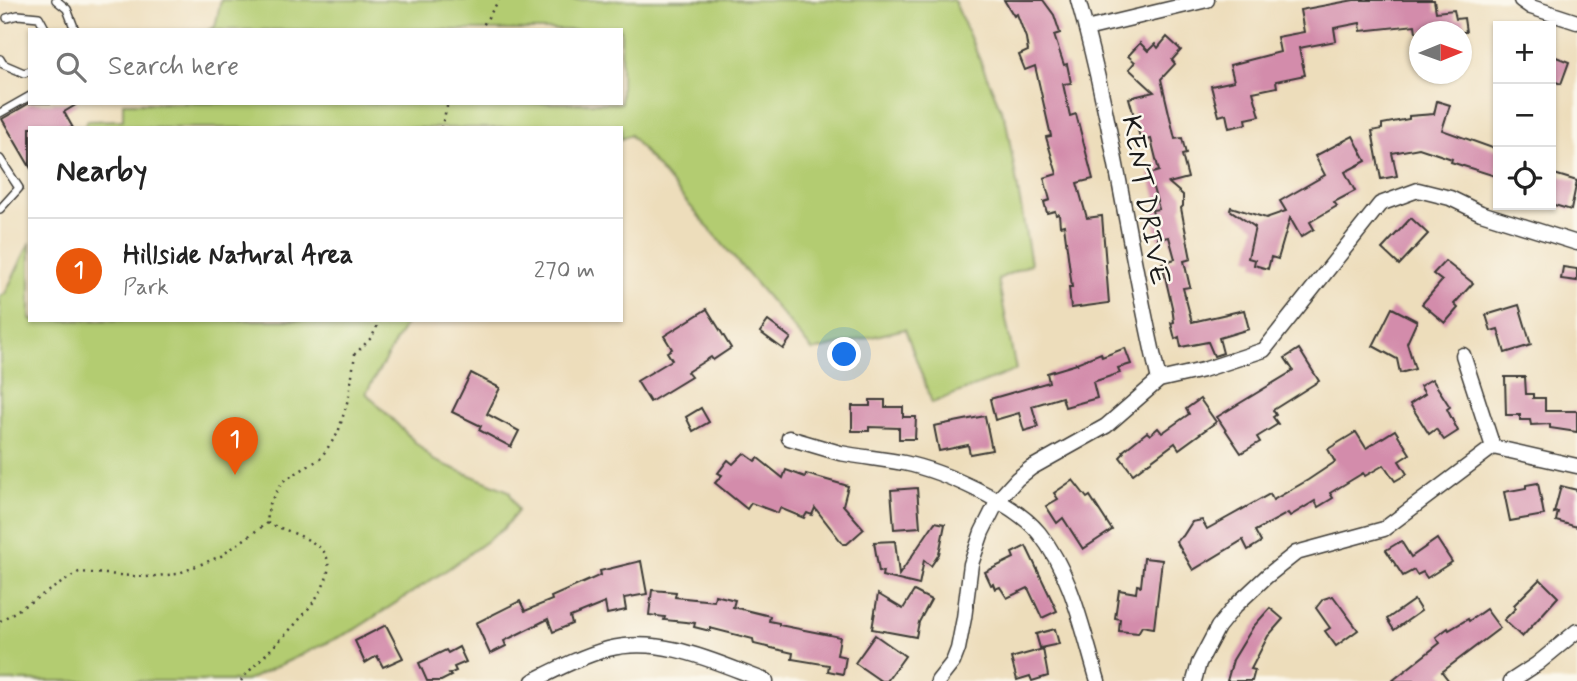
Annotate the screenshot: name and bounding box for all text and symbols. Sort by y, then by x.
north arrow [1409,21,1472,84]
map controls [1493,21,1556,210]
button: + [1493,21,1556,84]
search box [28,28,623,105]
icon: search [52,48,90,86]
text: Search here [108,50,239,84]
button: − [1493,84,1556,147]
street label: KENT DRIVE [1111,113,1178,288]
button: locate [1493,147,1556,210]
text: Nearby [56,152,147,191]
text: Hillside Natural Area [123,239,353,273]
text: 1 [74,256,84,286]
text: 270 m [534,256,595,286]
text: Park [123,273,169,303]
your location [827,337,861,371]
pin: 1 [212,417,258,475]

